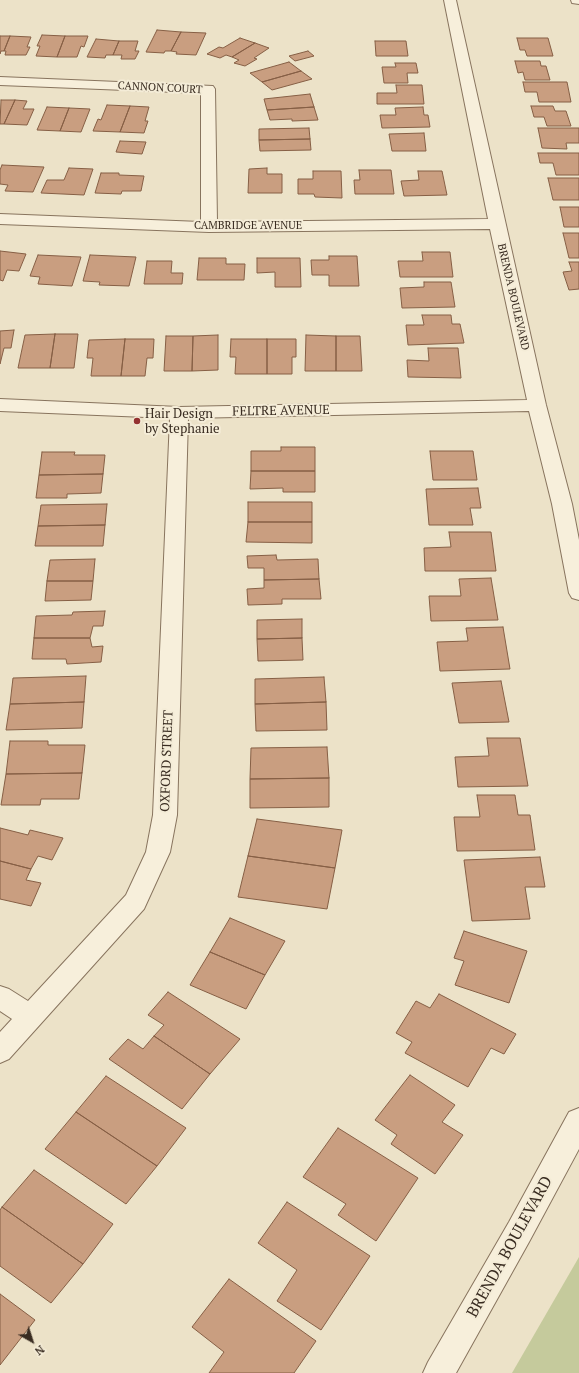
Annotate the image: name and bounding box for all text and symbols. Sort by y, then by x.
street label: CANNON COURT [117,79,203,97]
street label: CAMBRIDGE AVENUE [194,219,302,233]
street label: BRENDA BOULEVARD [494,242,532,352]
street label: FELTRE AVENUE [232,402,330,420]
place label: Hair Design by Stephanie [145,406,220,437]
marker: Hair Design by Stephanie [132,416,142,426]
street label: OXFORD STREET [157,710,177,812]
street label: BRENDA BOULEVARD [463,1173,557,1321]
north arrow [12,1321,52,1361]
text: N [32,1342,47,1358]

